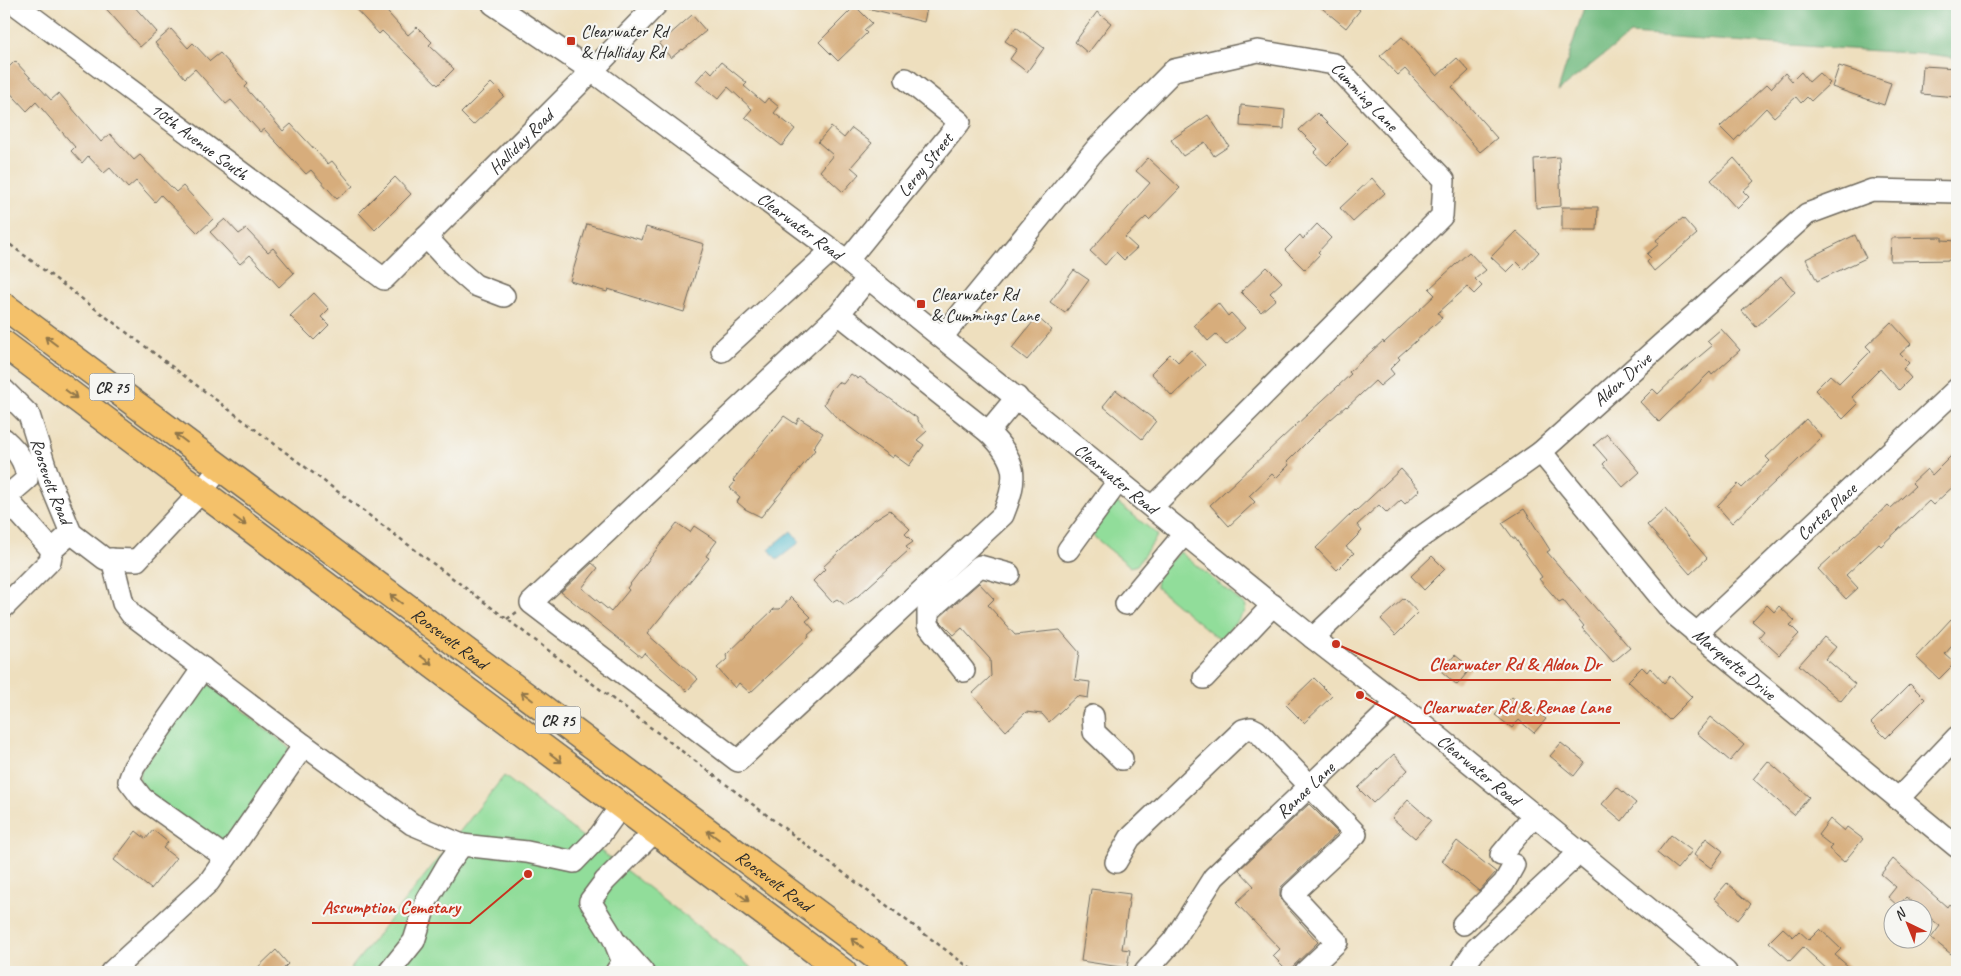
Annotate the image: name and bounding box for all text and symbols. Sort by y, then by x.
place label: Clearwater Rd & Halliday Rd [581,20,671,63]
marker: Clearwater Rd & Halliday Rd [565,35,577,47]
street label: Cumming Lane [1327,57,1404,137]
street label: 10th Avenue South [146,98,253,186]
street label: Halliday Road [484,103,560,179]
street label: Leroy Street [893,127,959,201]
street label: Clearwater Road [753,187,849,267]
place label: Clearwater Rd & Cummings Lane [931,283,1040,326]
marker: Clearwater Rd & Cummings Lane [915,298,927,310]
one-way arrow [44,336,58,346]
street label: Aldon Drive [1589,347,1657,411]
road number: CR 75 [90,374,134,401]
one-way arrow [64,389,77,400]
one-way arrow [175,433,188,444]
street label: Roosevelt Road [26,435,78,530]
street label: Clearwater Road [1070,439,1165,521]
street label: Cortez Place [1792,477,1862,545]
one-way arrow [233,516,247,526]
one-way arrow [389,594,403,604]
street label: Roosevelt Road [407,603,494,676]
street label: Marquette Drive [1688,623,1781,705]
callout: Clearwater Rd & Aldon Dr [1419,646,1611,680]
text: Clearwater Rd & Aldon Dr [1429,652,1603,676]
one-way arrow [419,655,433,665]
callout: Clearwater Rd & Renae Lane [1412,689,1620,723]
one-way arrow [521,691,534,702]
text: Clearwater Rd & Renae Lane [1422,695,1612,719]
road number: CR 75 [536,706,580,734]
street label: Clearwater Road [1433,730,1527,812]
one-way arrow [549,752,562,763]
street label: Ranae Lane [1272,756,1340,823]
one-way arrow [707,830,720,841]
street label: Roosevelt Road [732,845,819,918]
callout: Assumption Cemetary [312,889,470,923]
one-way arrow [736,892,750,902]
text: Assumption Cemetary [322,895,463,919]
north arrow [1884,898,1934,948]
text: N [1891,904,1910,924]
one-way arrow [850,938,864,948]

